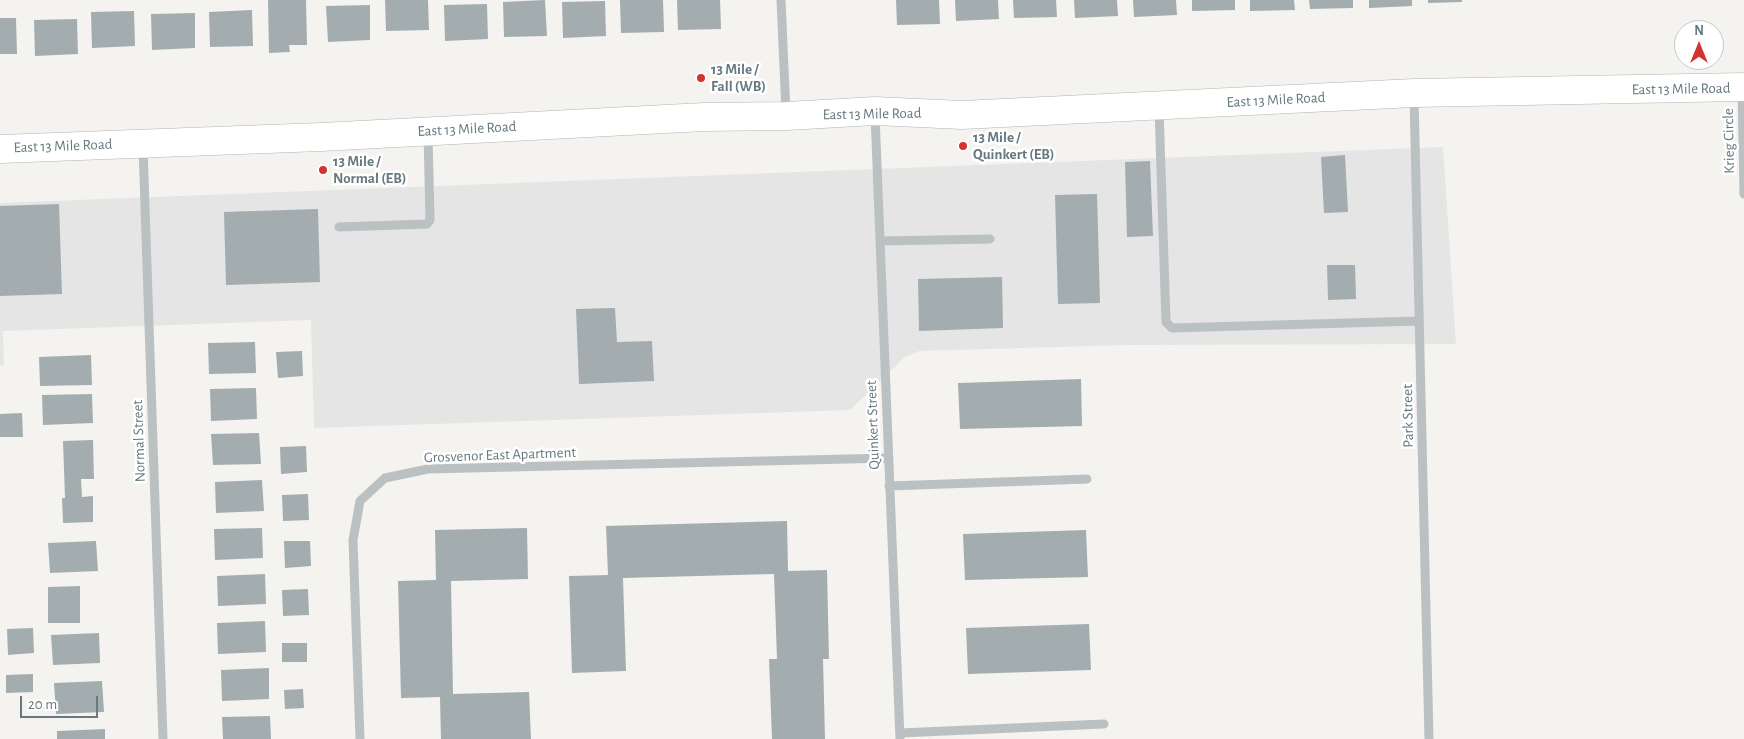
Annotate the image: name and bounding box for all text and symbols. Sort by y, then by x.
north arrow [1674,20,1724,70]
text: N [1694,24,1704,38]
place label: 13 Mile / Fall (WB) [711,60,766,95]
marker: 13 Mile / Fall (WB) [695,72,707,84]
street label: East 13 Mile Road [1631,79,1731,99]
street label: East 13 Mile Road [1226,88,1326,112]
street label: East 13 Mile Road [822,104,922,124]
street label: Krieg Circle [1719,108,1739,174]
street label: East 13 Mile Road [417,117,517,141]
place label: 13 Mile / Quinkert (EB) [973,128,1055,163]
street label: East 13 Mile Road [13,135,113,157]
marker: 13 Mile / Quinkert (EB) [957,140,969,152]
place label: 13 Mile / Normal (EB) [333,152,406,187]
marker: 13 Mile / Normal (EB) [317,164,329,176]
street label: Quinkert Street [862,380,884,470]
street label: Park Street [1398,384,1418,448]
street label: Normal Street [129,399,149,483]
street label: Grosvenor East Apartment [424,443,576,467]
scale bar [22,686,100,718]
text: 20 m [28,697,57,712]

